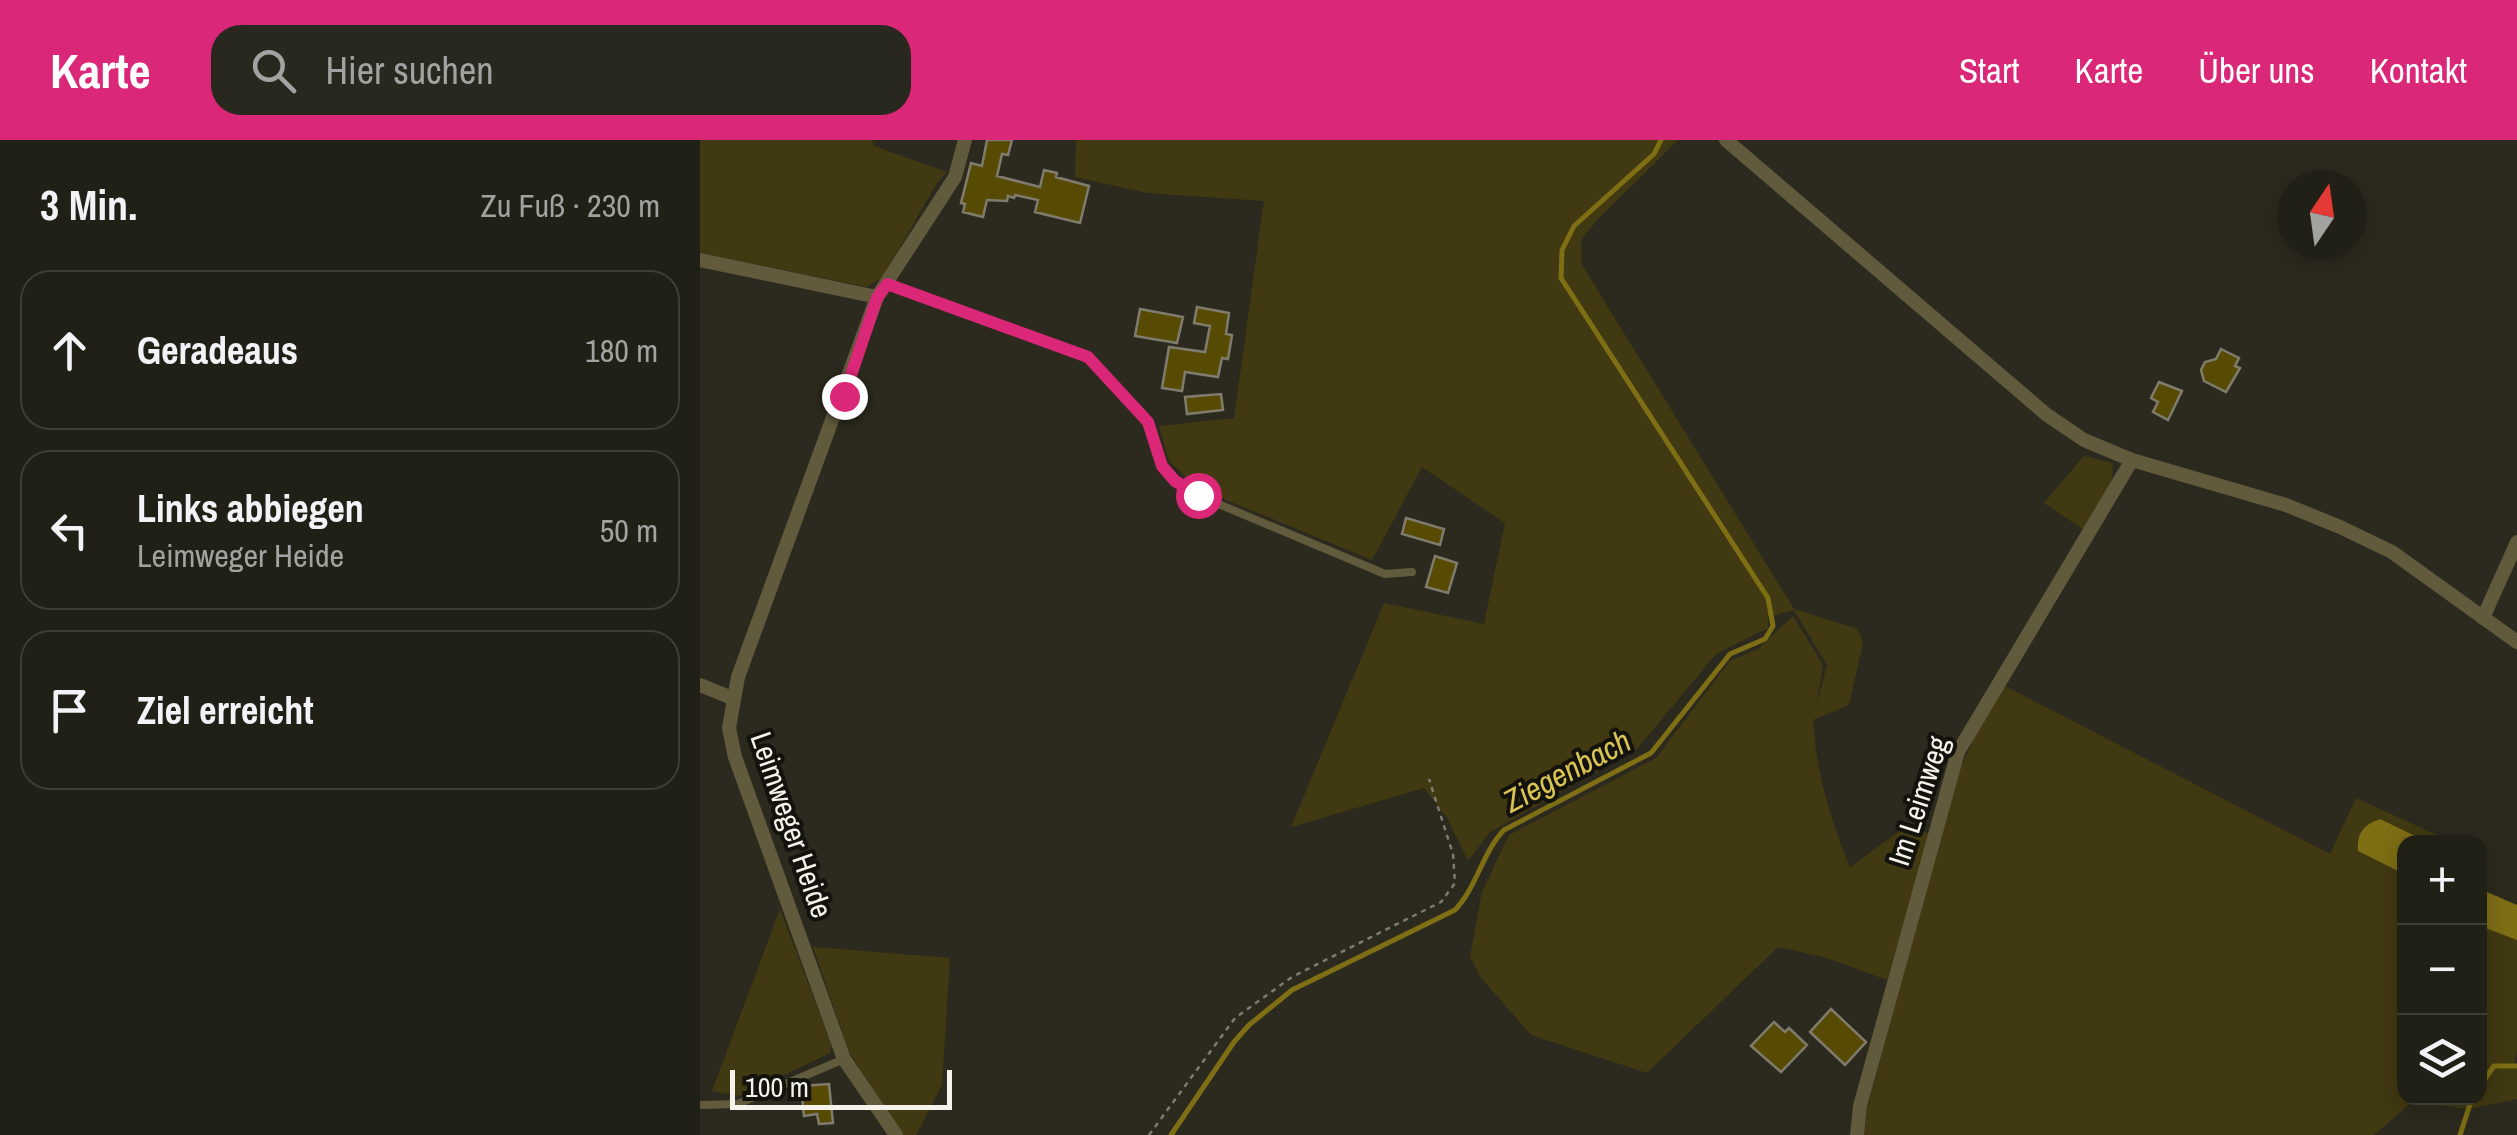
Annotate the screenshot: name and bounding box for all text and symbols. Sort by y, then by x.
search box [211,25,911,115]
text: Karte [50,38,151,103]
icon: search [246,43,301,98]
text: Hier suchen [326,45,494,96]
text: Start [1959,47,2020,94]
text: Karte [2075,47,2143,94]
text: Über uns [2198,47,2315,94]
text: Kontakt [2370,47,2467,94]
north arrow [2277,170,2367,260]
text: 3 Min. [40,177,138,233]
text: Zu Fuß · 230 m [481,184,660,227]
icon: ahead [42,323,97,378]
text: Geradeaus [137,325,298,376]
text: 180 m [585,329,658,372]
route end [822,374,868,420]
route start [1176,473,1222,519]
text: Links abbiegen [137,483,364,534]
icon: left [42,503,97,558]
text: 50 m [600,509,658,552]
text: Leimweger Heide [137,534,344,577]
icon: arrive [42,683,97,738]
text: Ziel erreicht [137,685,314,736]
water label: Ziegenbach [1495,719,1638,823]
street label: Leimweger Heide [741,726,842,923]
street label: Im Leimweg [1878,730,1958,871]
map controls [2397,835,2487,1105]
button: + [2397,835,2487,925]
button: − [2397,925,2487,1015]
button: layers [2397,1015,2487,1105]
scale bar [730,1065,952,1110]
text: 100 m [745,1068,809,1106]

